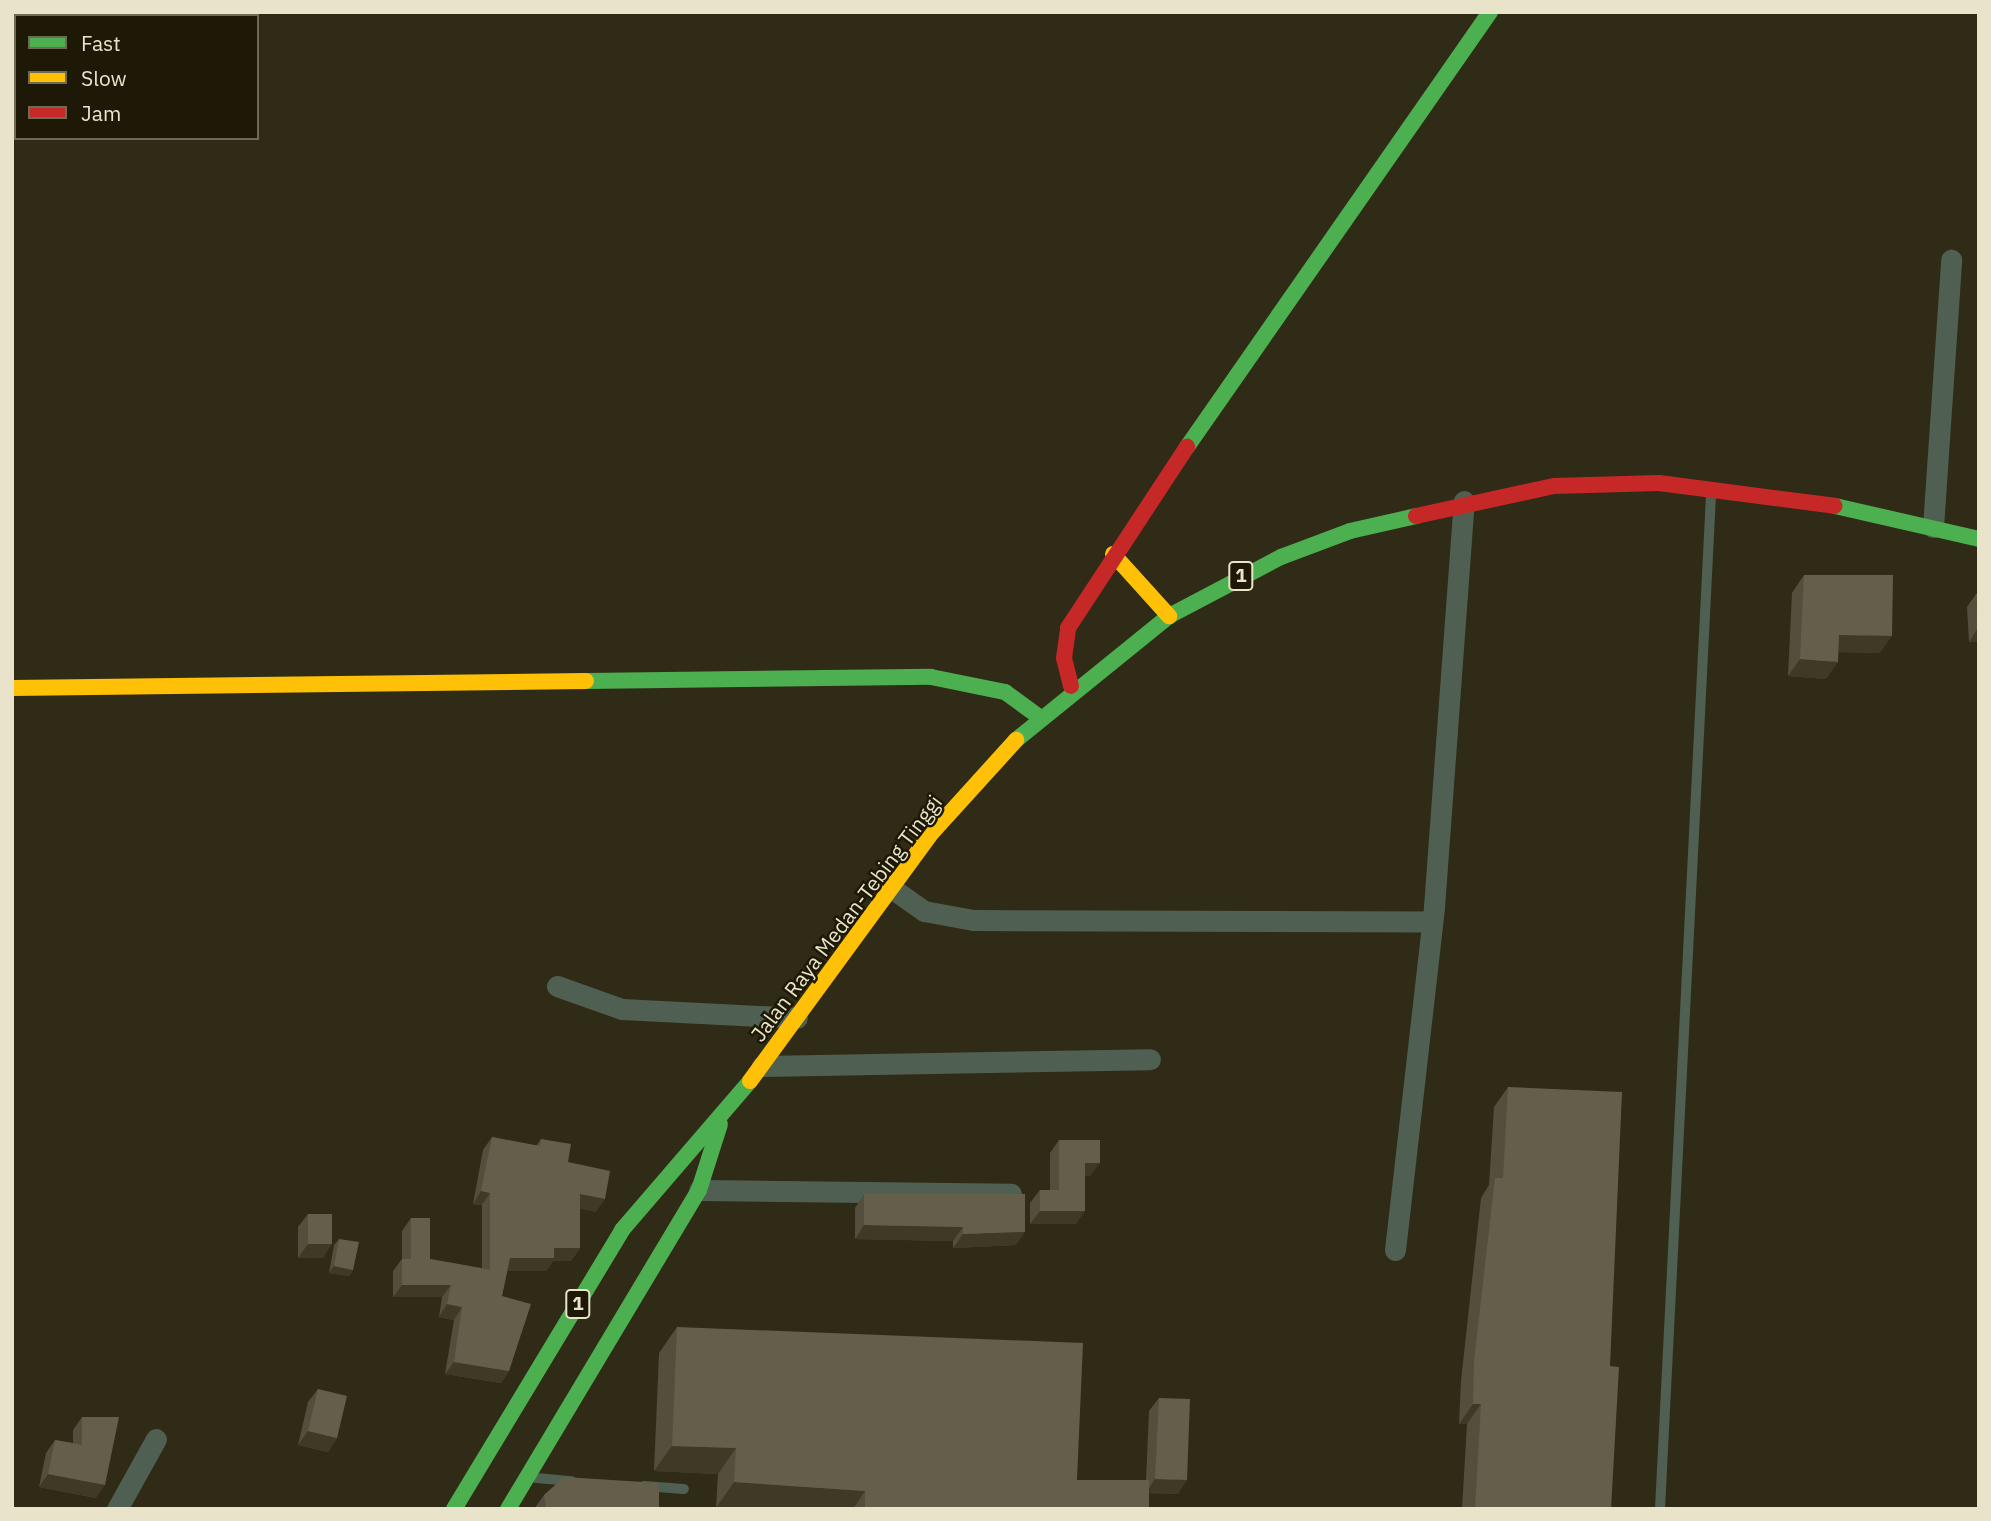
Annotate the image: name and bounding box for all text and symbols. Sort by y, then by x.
legend [14,14,259,140]
text: Fast [81,29,121,57]
text: Slow [81,64,127,92]
text: Jam [81,99,121,127]
road number: 1 [1227,561,1255,592]
street label: Jalan Raya Medan-Tebing Tinggi [745,790,947,1046]
road number: 1 [564,1288,592,1320]

